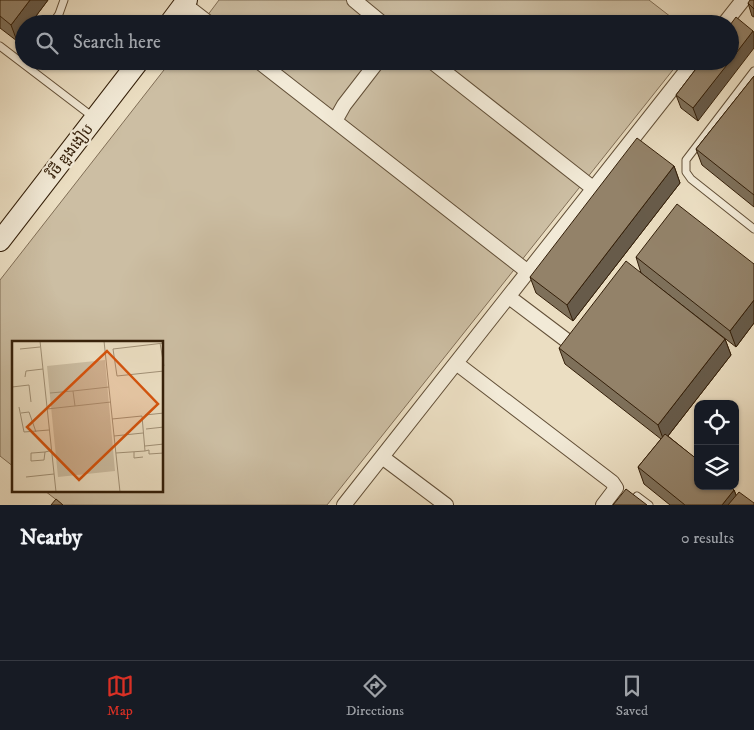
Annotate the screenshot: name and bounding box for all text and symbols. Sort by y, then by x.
search box [15,15,739,70]
icon: search [33,29,61,57]
text: Search here [73,31,161,54]
street label: វិថី ឌួងងៀប [42,119,98,183]
inset map [12,341,164,492]
map controls [694,400,739,490]
button: locate [694,400,739,445]
button: layers [694,445,739,490]
text: Nearby [20,525,82,551]
text: 0 results [681,528,734,548]
tab: Map [106,672,134,720]
tab: Directions [346,672,404,720]
tab: Saved [616,672,648,720]

